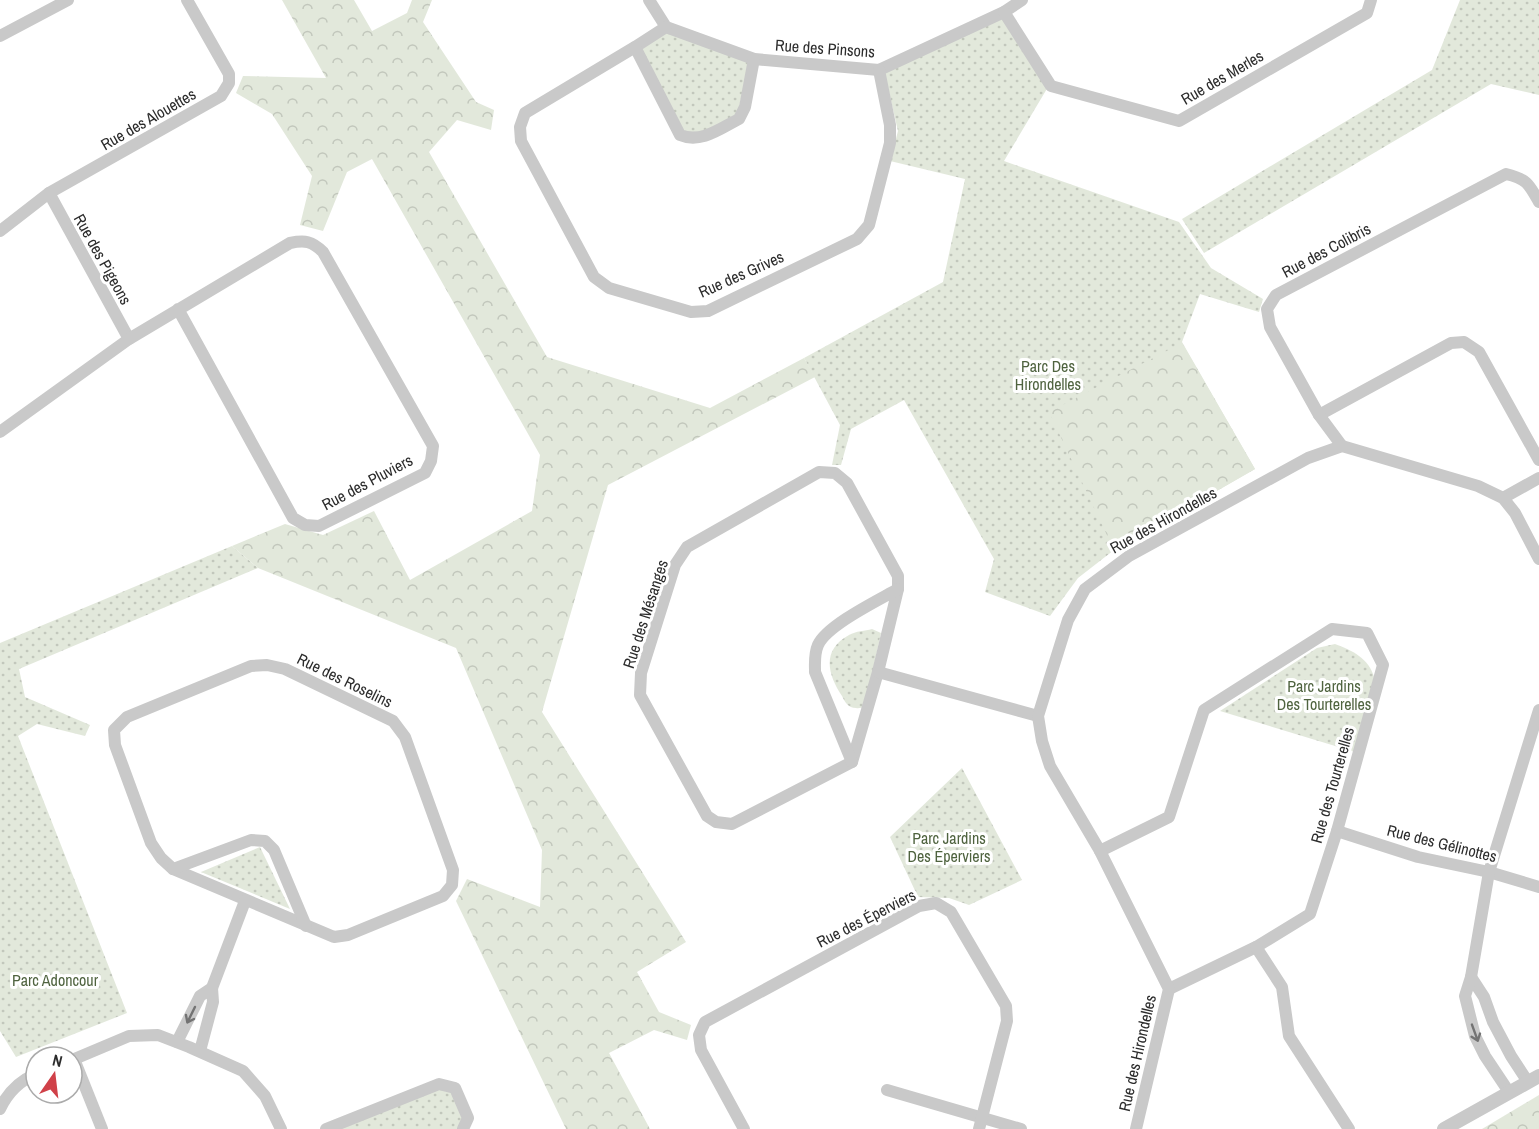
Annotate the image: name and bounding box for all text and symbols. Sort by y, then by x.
street label: Rue des Pinsons [774,34,876,62]
street label: Rue des Merles [1177,45,1267,109]
street label: Rue des Alouettes [96,83,200,155]
street label: Rue des Pigeons [69,210,137,308]
street label: Rue des Colibris [1278,217,1374,283]
street label: Rue des Grives [695,245,787,303]
park label: Parc Des Hirondelles [1015,355,1081,395]
street label: Rue des Pluviers [318,449,416,515]
street label: Rue des Hirondelles [1106,482,1220,558]
street label: Rue des Mésanges [617,557,673,671]
street label: Rue des Roselins [294,647,396,713]
park label: Parc Jardins Des Tourterelles [1277,675,1371,715]
street label: Rue des Tourterelles [1305,724,1359,846]
street label: Rue des Gélinottes [1385,819,1499,867]
park label: Parc Jardins Des Éperviers [907,827,991,867]
street label: Rue des Éperviers [813,884,919,952]
park label: Parc Adoncour [12,969,99,991]
street label: Rue des Hirondelles [1113,993,1161,1113]
one-way arrow [184,1005,196,1023]
one-way arrow [1470,1023,1481,1041]
north arrow [24,1045,84,1105]
text: N [50,1049,65,1072]

